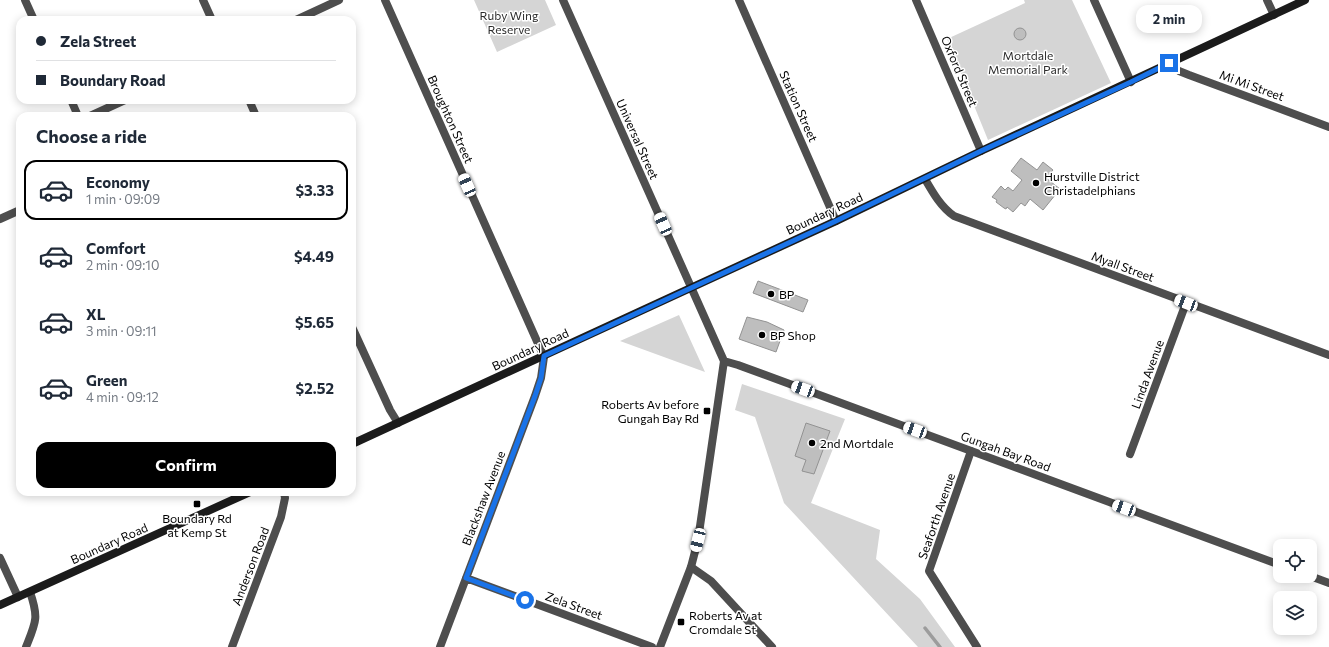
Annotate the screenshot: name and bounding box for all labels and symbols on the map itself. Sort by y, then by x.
callout: 2 min [1136,5,1202,33]
park label: Ruby Wing Reserve [480,8,539,36]
street label: Oxford Street [939,34,981,109]
park label: Mortdale Memorial Park [988,48,1069,76]
route end [1160,54,1178,72]
street label: Mi Mi Street [1218,67,1286,103]
street label: Station Street [777,68,821,144]
street label: Broughton Street [425,73,477,165]
street label: Universal Street [614,97,662,181]
place label: Hurstville District Christadelphians [1044,169,1140,197]
car [457,172,477,198]
marker: Hurstville District Christadelphians [1031,178,1041,188]
street label: Boundary Road [783,189,865,237]
car [653,211,673,237]
street label: Myall Street [1090,248,1156,284]
place label: BP [779,287,795,301]
marker: BP [766,289,776,299]
car [1173,293,1199,313]
street label: Boundary Road [489,325,571,373]
place label: BP Shop [770,328,816,342]
marker: BP Shop [757,330,767,340]
street label: Linda Avenue [1128,338,1166,410]
car [790,379,816,399]
place label: Roberts Av before Gungah Bay Rd [601,397,699,425]
marker: Roberts Av before Gungah Bay Rd [702,406,712,416]
car [902,420,928,440]
street label: Gungah Bay Road [959,428,1053,474]
place label: 2nd Mortdale [820,436,894,450]
marker: 2nd Mortdale [807,438,817,448]
street label: Blackshaw Avenue [459,449,507,547]
street label: Seaforth Avenue [915,471,957,561]
car [1111,498,1137,518]
marker: Boundary Rd at Kemp St [192,499,202,509]
place label: Boundary Rd at Kemp St [162,511,232,539]
street label: Boundary Road [68,520,150,566]
street label: Anderson Road [229,525,271,607]
car [689,527,707,553]
street label: Zela Street [543,588,605,622]
route start [516,591,534,609]
place label: Roberts Av at Cromdale St [689,608,762,636]
marker: Roberts Av at Cromdale St [676,617,686,627]

